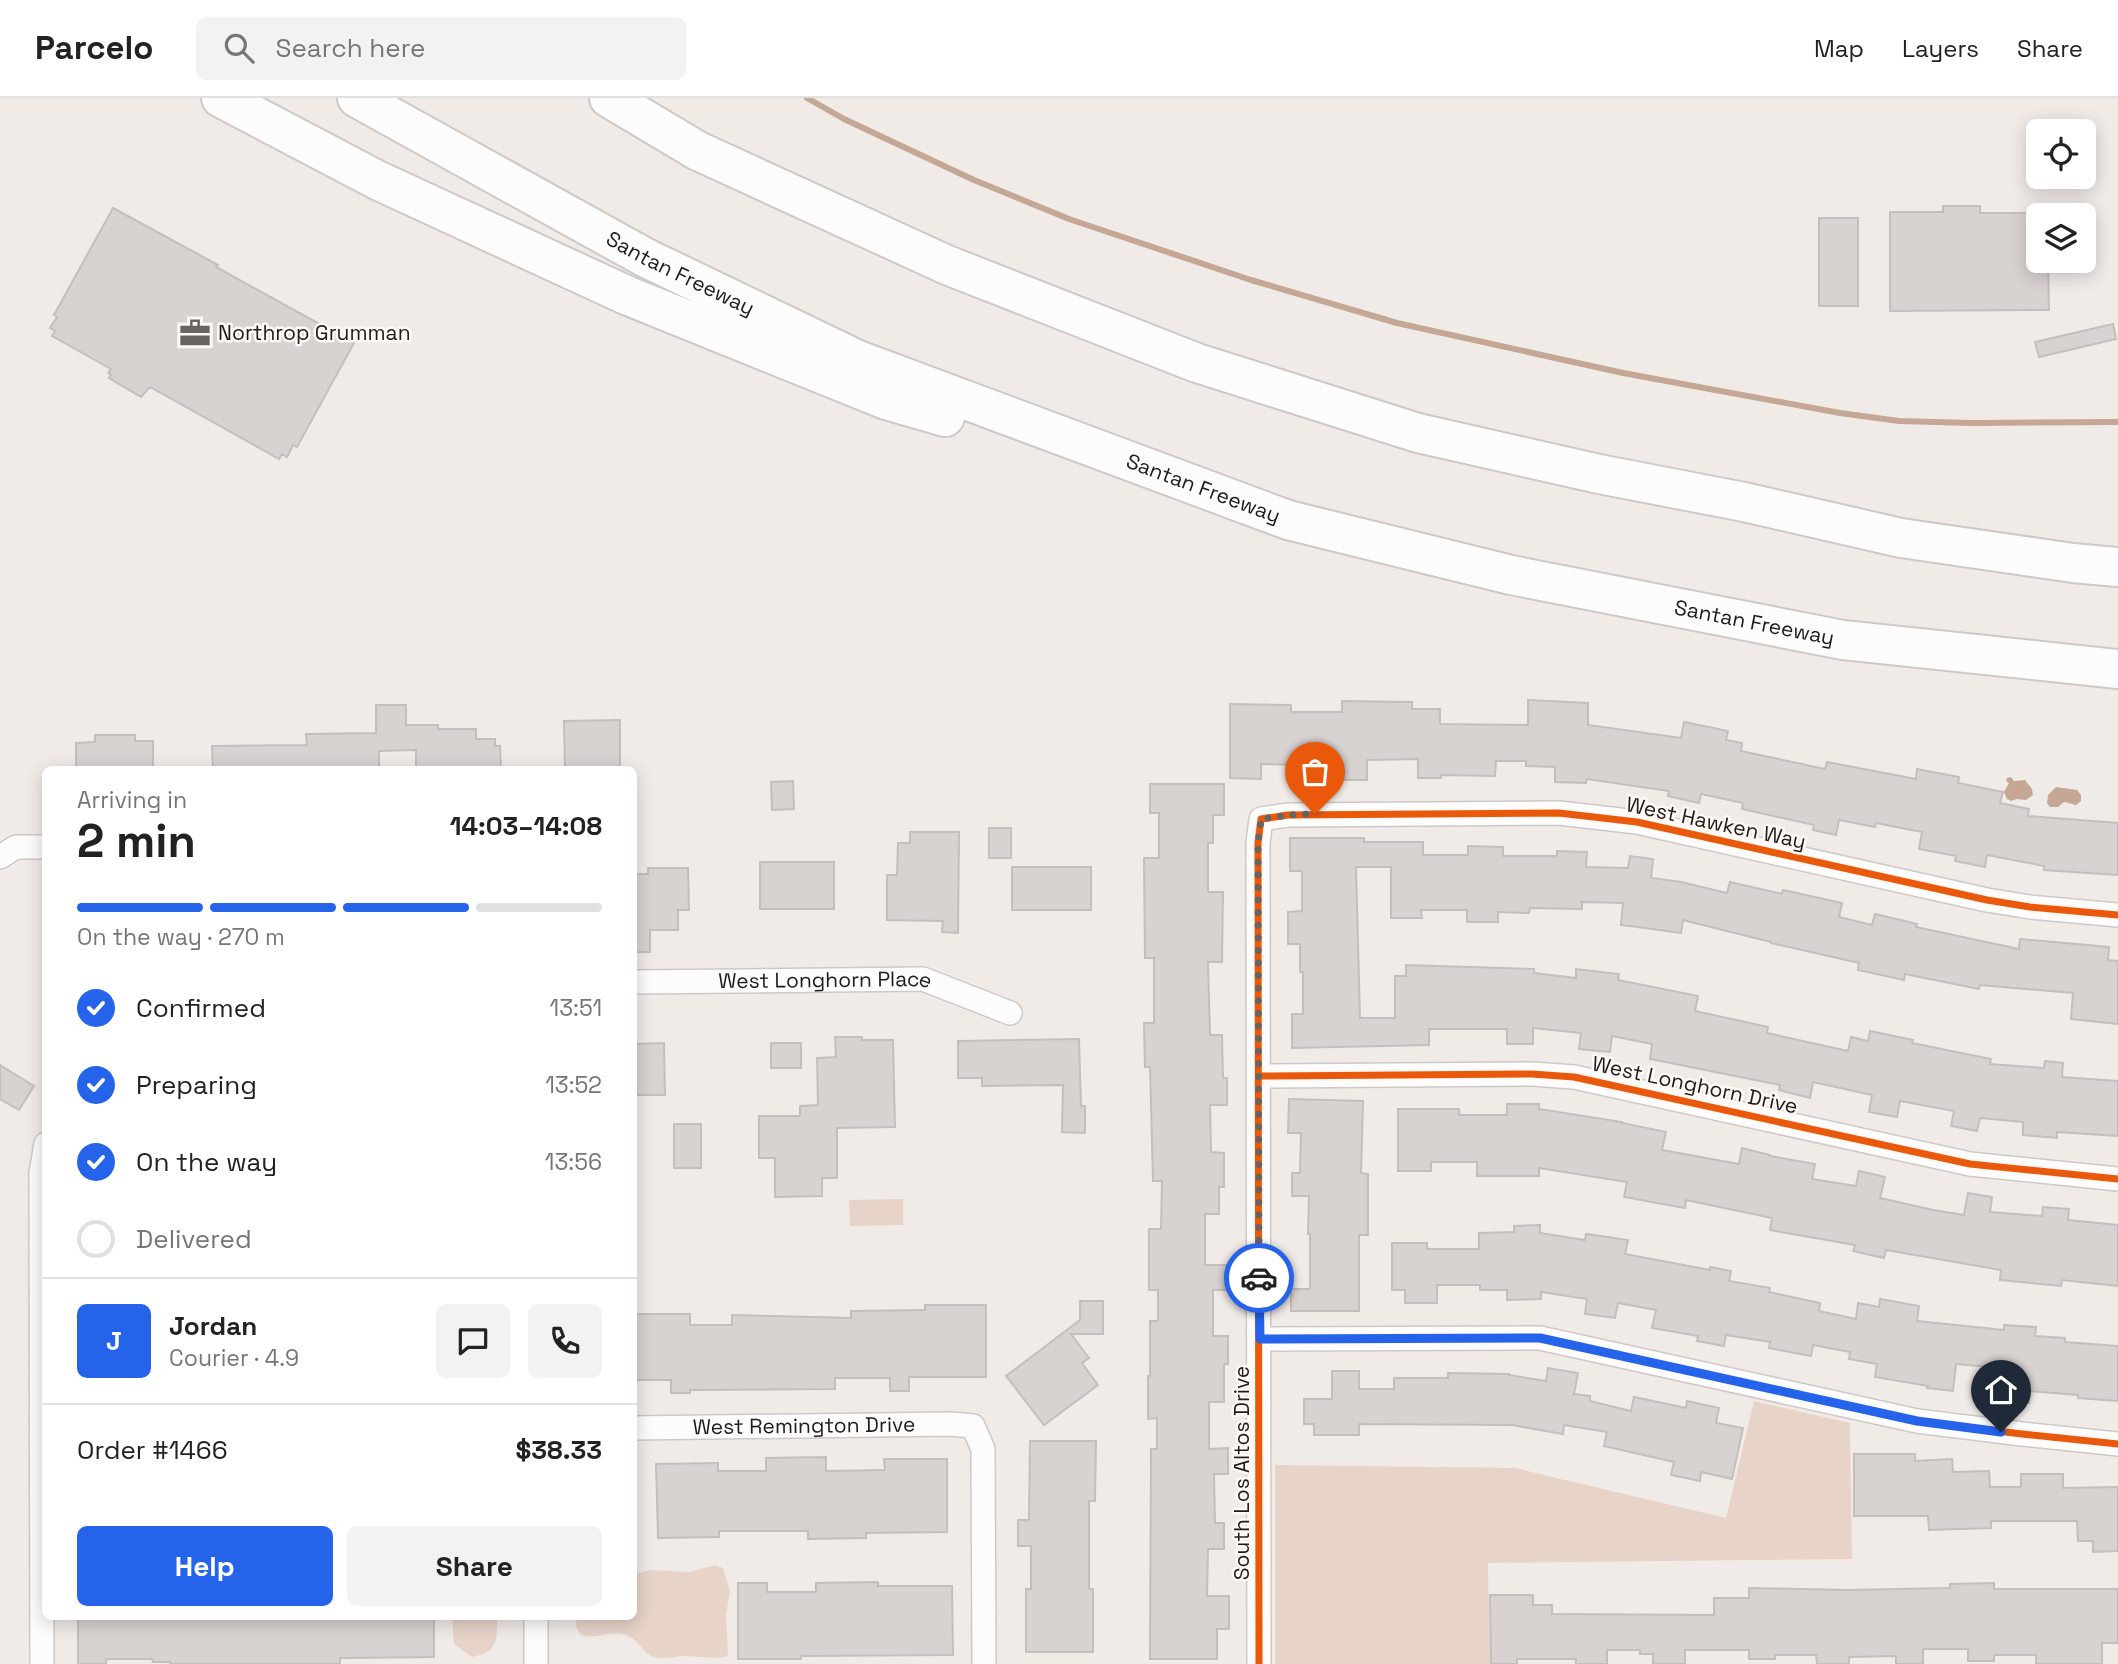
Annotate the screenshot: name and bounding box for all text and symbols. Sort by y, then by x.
search box [196,17,686,80]
text: Parcelo [35,27,154,69]
icon: search [220,29,258,67]
text: Search here [276,31,425,65]
text: Map [1814,33,1864,64]
text: Layers [1902,33,1979,64]
text: Share [2017,33,2083,64]
map controls [2026,119,2096,273]
button: locate [2026,119,2096,189]
button: layers [2026,203,2096,273]
street label: Santan Freeway [602,225,759,321]
office icon: Northrop Grumman [178,316,212,350]
place label: Northrop Grumman [218,319,411,346]
street label: Santan Freeway [1123,447,1284,529]
street label: Santan Freeway [1672,593,1837,651]
pin [1285,742,1345,814]
icon: bag [1296,753,1334,791]
text: Arriving in [77,785,187,815]
street label: West Hawken Way [1624,790,1808,855]
text: 14:03–14:08 [450,809,602,843]
text: 2 min [77,812,196,870]
text: On the way · 270 m [77,922,285,952]
street label: West Longhorn Place [718,965,936,994]
icon: check [77,989,115,1027]
text: Confirmed [136,991,266,1025]
text: 13:51 [550,993,602,1023]
street label: West Longhorn Drive [1590,1050,1800,1119]
icon: check [77,1066,115,1104]
text: Preparing [136,1068,257,1102]
text: 13:52 [545,1070,602,1100]
icon: check [77,1143,115,1181]
text: On the way [136,1145,277,1179]
text: 13:56 [545,1147,602,1177]
text: Delivered [136,1222,252,1256]
courier [1224,1243,1294,1313]
icon: car [1240,1259,1278,1297]
button: chat [436,1304,510,1378]
button: phone [528,1304,602,1378]
text: Jordan [169,1309,257,1343]
text: J [106,1324,122,1358]
text: Courier · 4.9 [169,1343,299,1373]
pin [1971,1360,2031,1432]
street label: South Los Altos Drive [1228,1366,1255,1580]
icon: home [1982,1371,2020,1409]
street label: West Remington Drive [692,1410,915,1440]
text: Order #1466 [77,1433,228,1467]
text: $38.33 [515,1433,602,1467]
button: Help [77,1526,333,1606]
button: Share [347,1526,602,1606]

